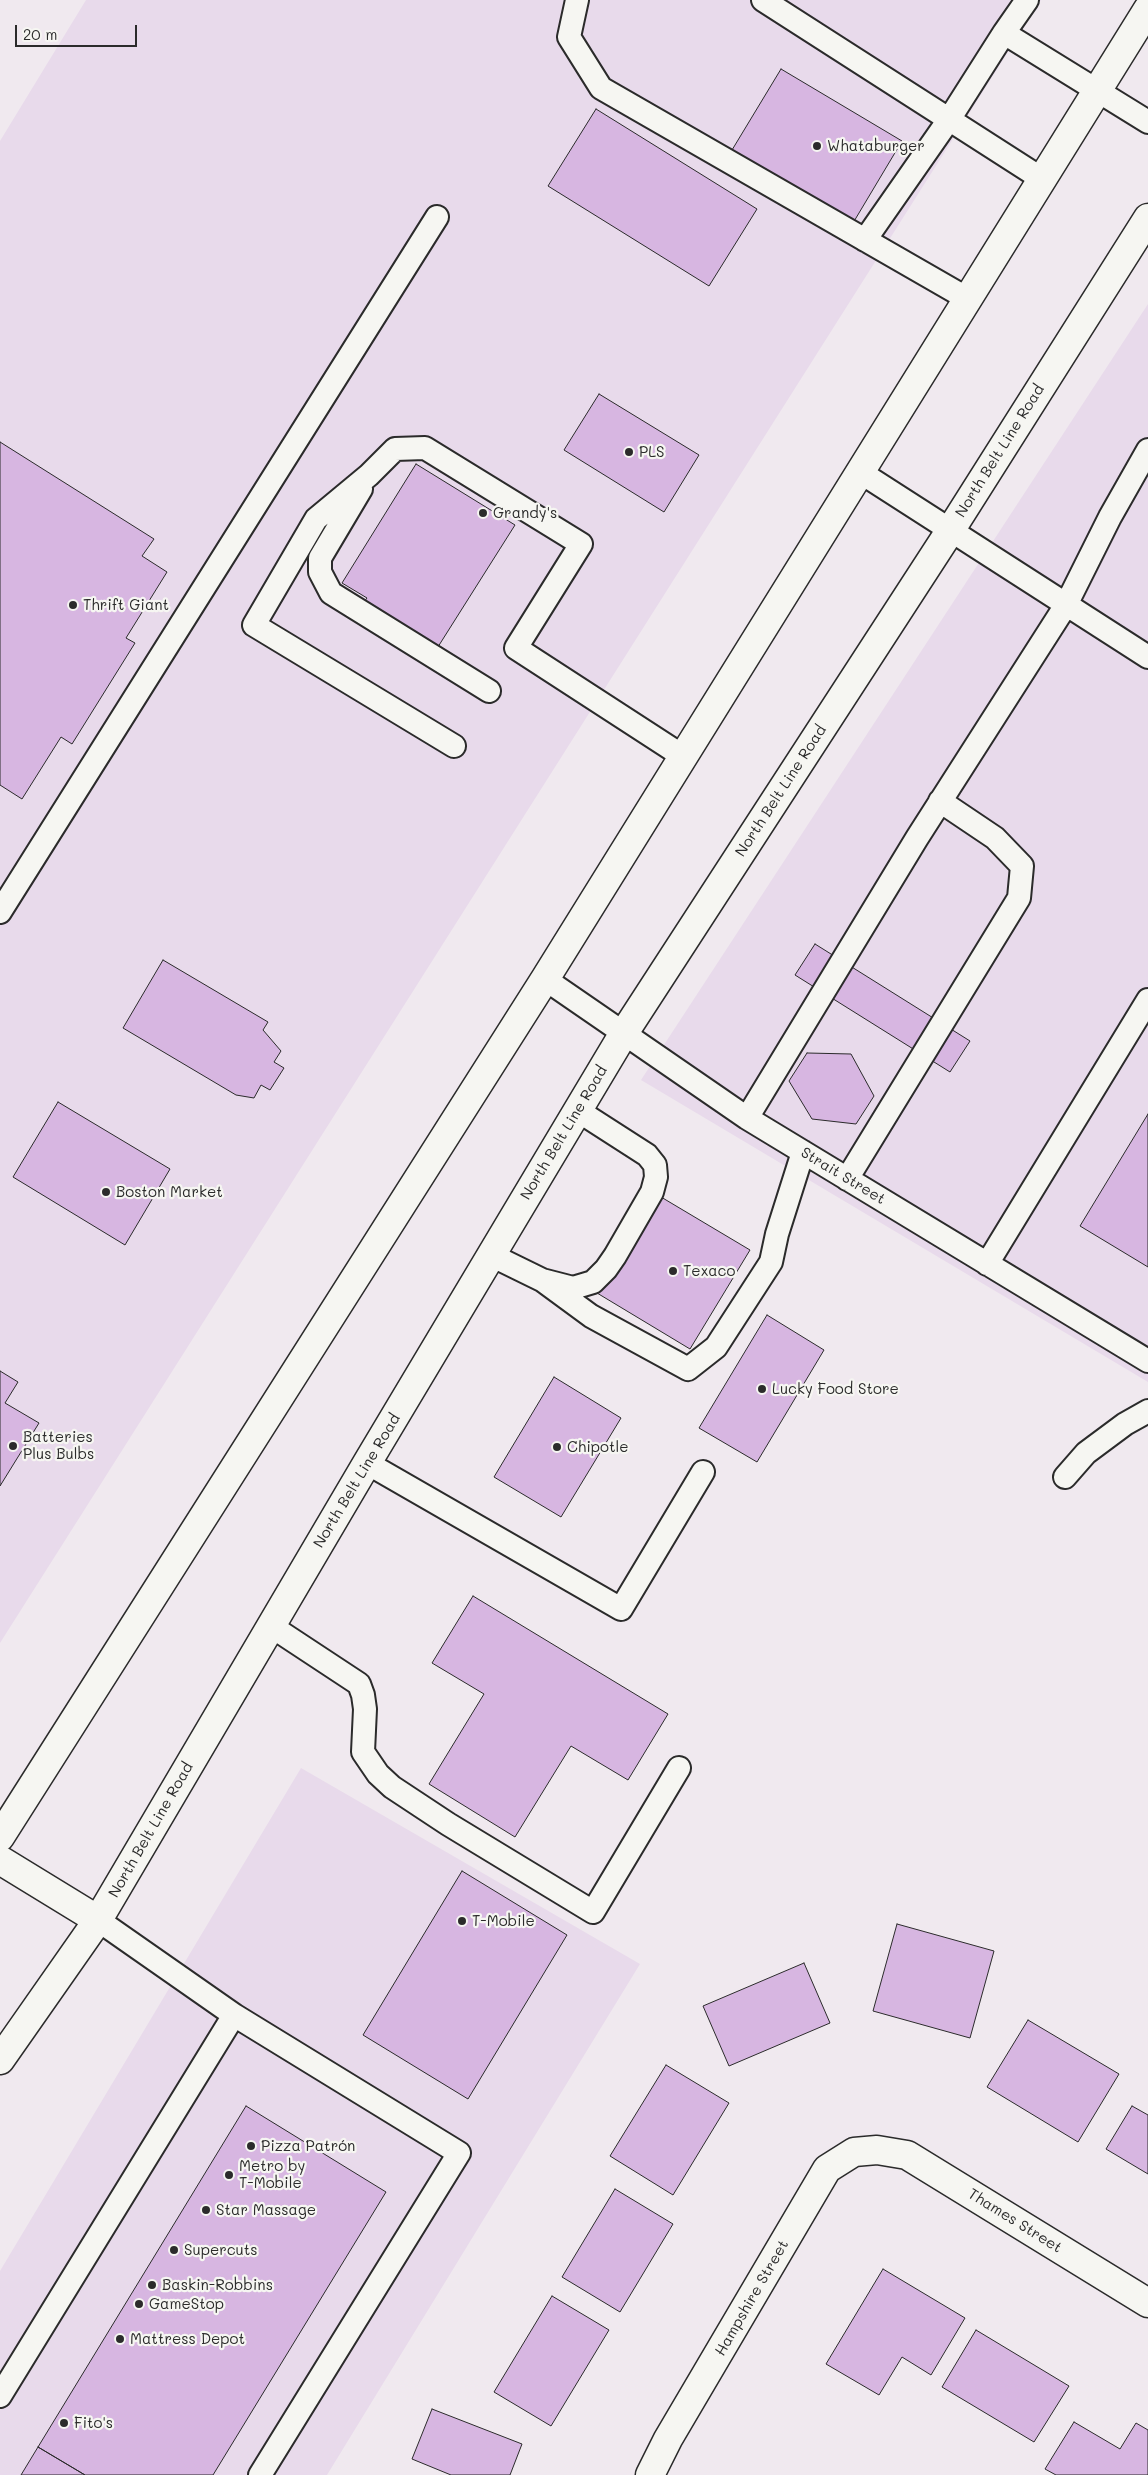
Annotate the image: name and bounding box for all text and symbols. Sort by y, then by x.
scale bar [18,15,140,47]
text: 20 m [23,24,57,44]
place label: Whataburger [827,137,925,155]
marker: Whataburger [811,140,823,152]
street label: North Belt Line Road [952,381,1048,521]
place label: PLS [639,443,664,461]
marker: PLS [623,446,635,458]
place label: Grandy's [493,504,557,522]
marker: Grandy's [477,507,489,519]
place label: Thrift Giant [83,596,169,614]
marker: Thrift Giant [67,599,79,611]
street label: North Belt Line Road [732,722,830,860]
street label: North Belt Line Road [517,1063,611,1203]
street label: Strait Street [797,1144,889,1208]
place label: Boston Market [116,1183,223,1201]
marker: Boston Market [100,1186,112,1198]
place label: Texaco [683,1262,735,1280]
marker: Texaco [667,1265,679,1277]
place label: Lucky Food Store [772,1380,899,1398]
marker: Lucky Food Store [756,1383,768,1395]
street label: North Belt Line Road [310,1411,404,1551]
place label: Batteries Plus Bulbs [23,1428,94,1463]
place label: Chipotle [567,1438,629,1456]
marker: Batteries Plus Bulbs [7,1440,19,1452]
marker: Chipotle [551,1441,563,1453]
street label: North Belt Line Road [105,1759,197,1901]
place label: T-Mobile [472,1912,535,1930]
marker: T-Mobile [456,1915,468,1927]
place label: Pizza Patrón [261,2137,355,2155]
marker: Pizza Patrón [245,2140,257,2152]
place label: Metro by T-Mobile [239,2157,305,2192]
marker: Metro by T-Mobile [223,2169,235,2181]
street label: Thames Street [965,2185,1065,2257]
place label: Star Massage [216,2201,316,2219]
marker: Star Massage [200,2204,212,2216]
street label: Hampshire Street [711,2237,793,2359]
place label: Supercuts [184,2241,258,2259]
marker: Supercuts [168,2244,180,2256]
place label: Baskin-Robbins [162,2276,273,2294]
marker: Baskin-Robbins [146,2279,158,2291]
place label: GameStop [149,2295,224,2313]
marker: GameStop [133,2298,145,2310]
place label: Mattress Depot [130,2330,245,2348]
marker: Mattress Depot [114,2333,126,2345]
place label: Fito's [74,2414,113,2432]
marker: Fito's [58,2417,70,2429]

